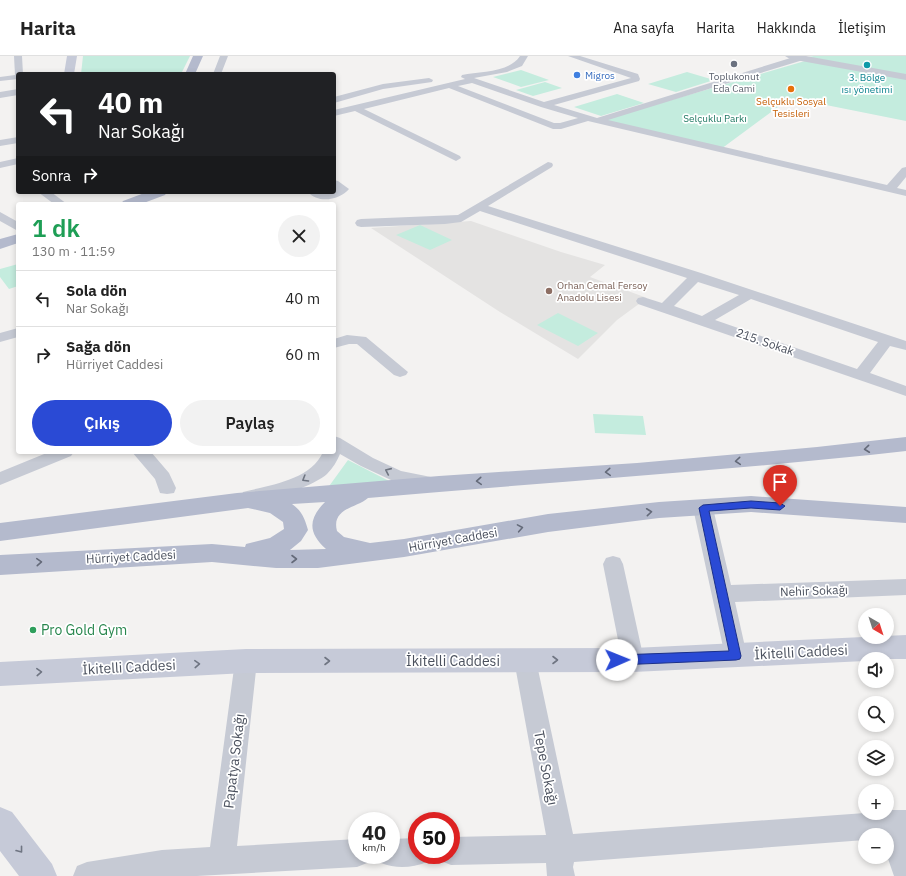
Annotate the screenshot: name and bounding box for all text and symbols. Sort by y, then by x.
text: Harita [20,16,76,40]
text: Ana sayfa [613,19,674,37]
text: Harita [696,19,735,37]
text: Hakkında [757,19,816,37]
text: İletişim [838,19,886,37]
marker: Toplukonut Eda Cami [729,59,739,69]
marker: 3. Bölge ısı yönetimi [862,60,872,70]
place label: Migros [585,69,615,82]
marker: Migros [572,70,582,80]
place label: Toplukonut Eda Cami [709,70,760,95]
place label: 3. Bölge ısı yönetimi [841,71,893,96]
text: 40 m [98,84,163,121]
marker: Selçuklu Sosyal Tesisleri [786,84,796,94]
icon: left [32,88,84,140]
place label: Selçuklu Sosyal Tesisleri [756,95,826,120]
park label: Selçuklu Parkı [683,112,747,125]
text: Nar Sokağı [98,120,185,143]
icon: right [79,164,101,186]
text: Sonra [32,166,71,185]
text: 1 dk [32,212,80,244]
button: close [278,215,320,257]
text: 130 m · 11:59 [32,243,115,260]
place label: Orhan Cemal Fersoy Anadolu Lisesi [557,279,648,304]
text: Sola dön [66,281,127,300]
marker: Orhan Cemal Fersoy Anadolu Lisesi [544,286,554,296]
icon: left [32,288,54,310]
text: 40 m [285,289,320,308]
text: Nar Sokağı [66,300,129,317]
street label: 215. Sokak [734,325,797,359]
text: Sağa dön [66,337,131,356]
icon: right [32,344,54,366]
text: 60 m [285,345,320,364]
text: Hürriyet Caddesi [66,356,163,373]
button: Çıkış [32,400,172,446]
button: Paylaş [180,400,320,446]
one-way arrow [864,444,870,453]
one-way arrow [735,457,741,466]
pin [763,465,797,506]
one-way arrow [384,468,392,476]
one-way arrow [605,468,611,477]
icon: arrive [769,471,791,493]
one-way arrow [302,474,309,481]
one-way arrow [476,477,482,486]
one-way arrow [646,507,652,516]
street label: Hürriyet Caddesi [407,524,498,555]
one-way arrow [517,524,523,533]
street label: Hürriyet Caddesi [86,547,176,566]
one-way arrow [291,555,297,563]
one-way arrow [36,558,42,566]
street label: Nehir Sokağı [780,582,848,599]
north arrow [858,608,894,644]
map controls [858,608,894,864]
place label: Pro Gold Gym [41,621,127,639]
marker: Pro Gold Gym [28,625,38,635]
position arrow [596,639,638,681]
street label: İkitelli Caddesi [754,641,848,663]
street label: İkitelli Caddesi [406,652,500,670]
button: sound [858,652,894,688]
street label: İkitelli Caddesi [82,656,176,678]
one-way arrow [552,656,558,664]
one-way arrow [324,657,330,665]
one-way arrow [194,659,200,668]
one-way arrow [36,667,42,676]
button: search [858,696,894,732]
street label: Papatya Sokağı [219,712,249,810]
street label: Tepe Sokağı [530,729,562,807]
button: layers [858,740,894,776]
button: + [858,784,894,820]
speed limit sign: 50 [408,812,460,864]
text: 40 [362,819,386,846]
button: − [858,828,894,864]
text: km/h [362,841,386,854]
one-way arrow [15,846,23,853]

